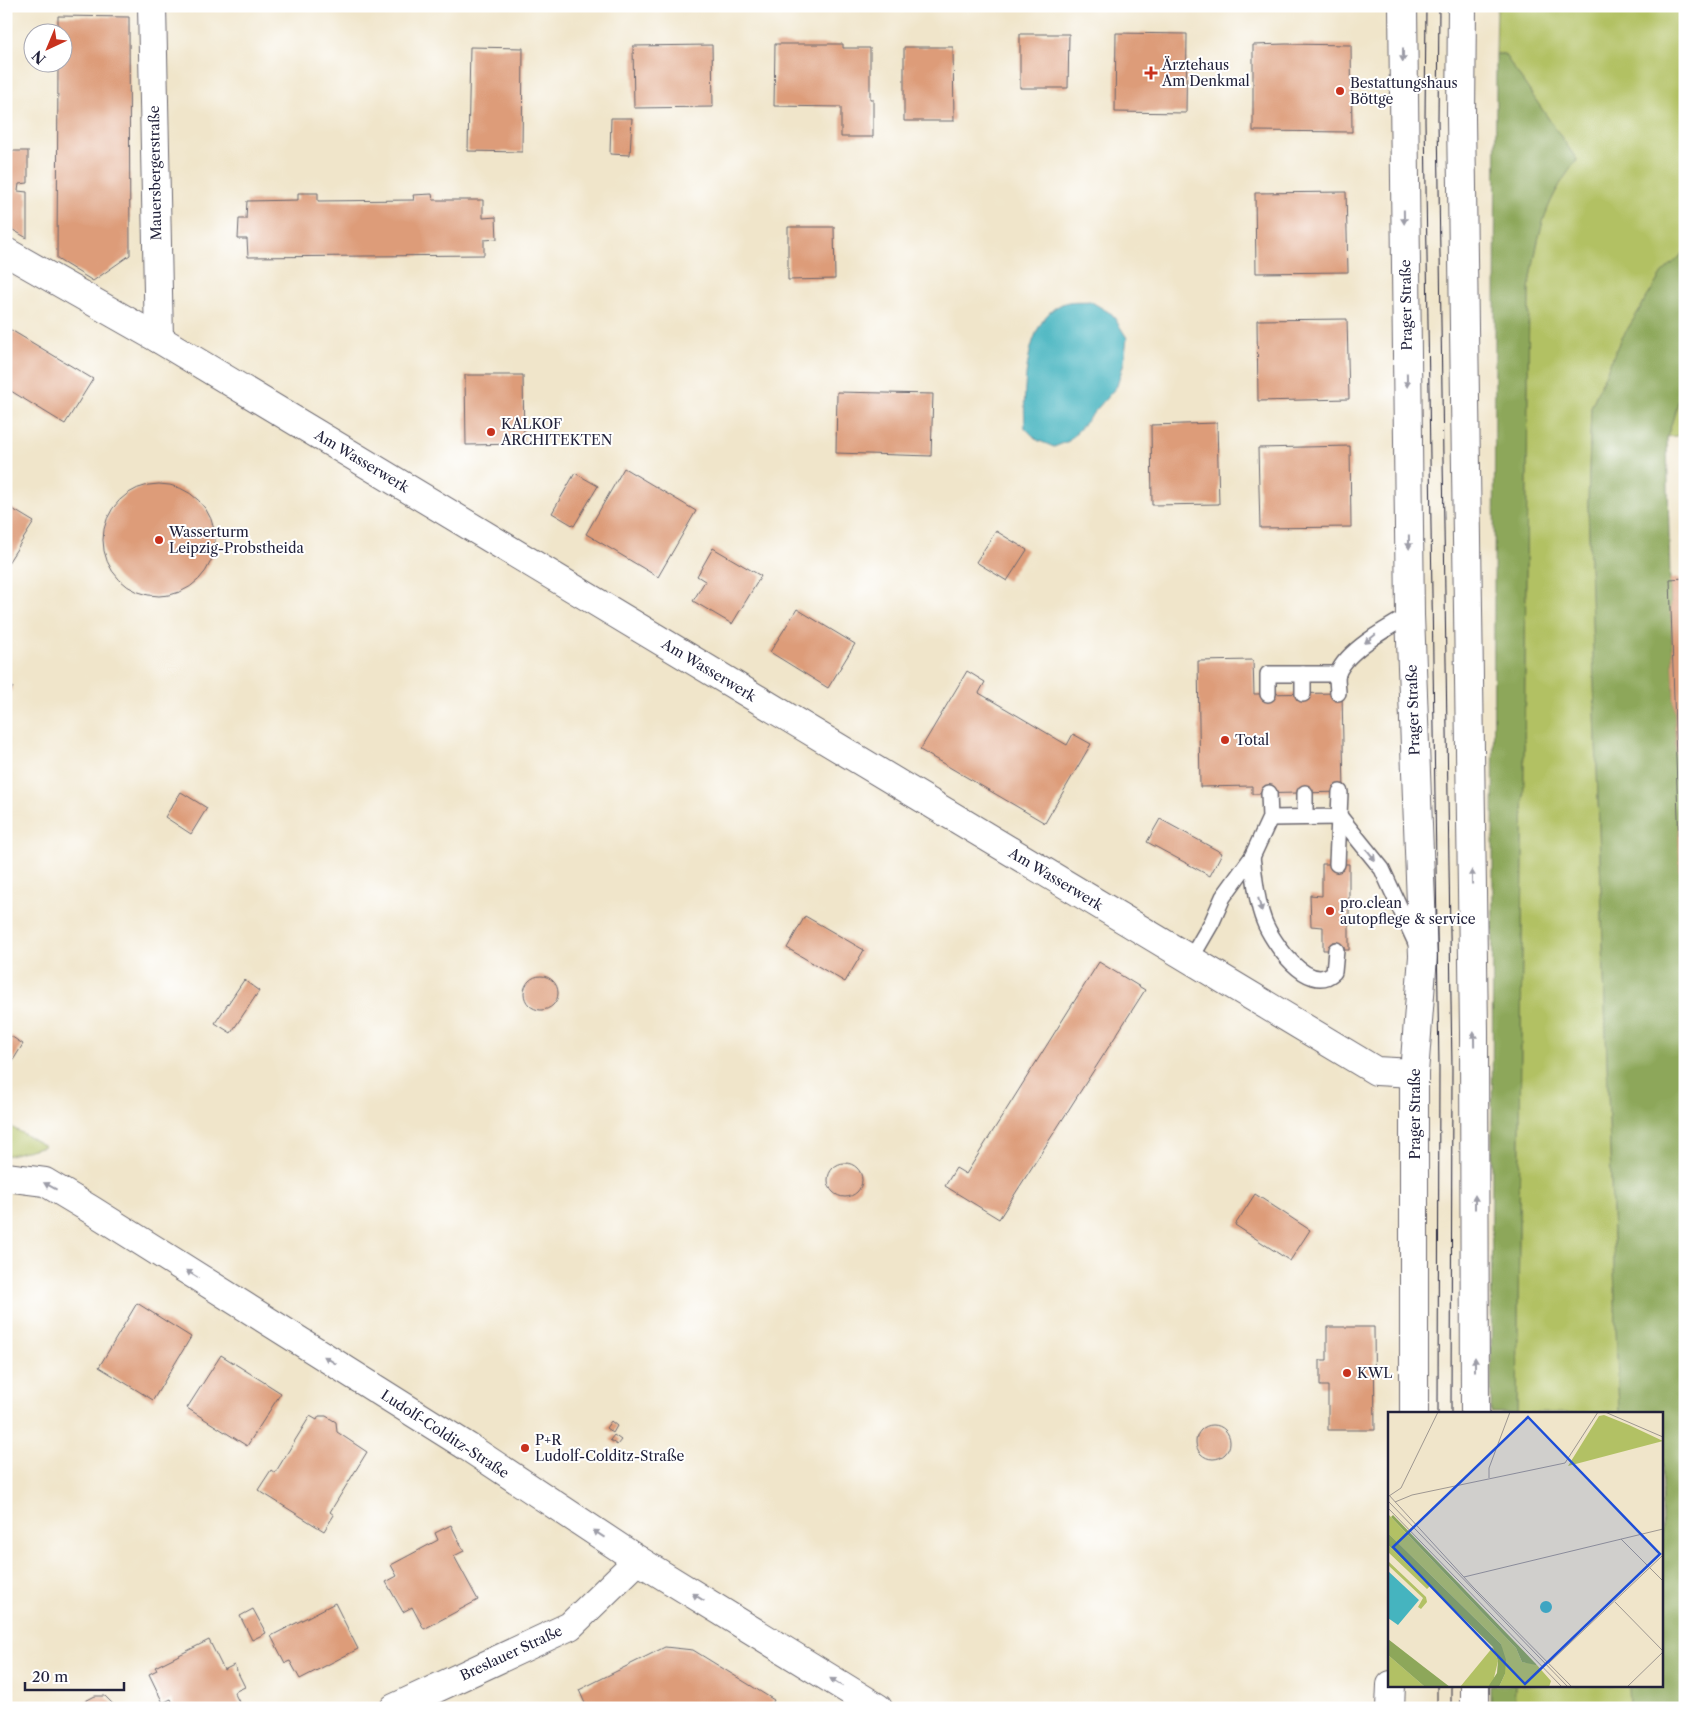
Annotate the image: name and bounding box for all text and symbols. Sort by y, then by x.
north arrow [22,22,72,72]
text: N [28,47,50,68]
one-way arrow [1399,47,1407,63]
place label: Ärztehaus Am Denkmal [1161,56,1250,90]
marker: Ärztehaus Am Denkmal [1144,66,1158,80]
place label: Bestattungshaus Böttge [1350,74,1458,108]
marker: Bestattungshaus Böttge [1334,85,1346,97]
street label: Mauersbergerstraße [145,105,165,241]
one-way arrow [1401,210,1409,226]
street label: Prager Straße [1396,259,1416,351]
one-way arrow [1403,372,1411,388]
place label: KALKOF ARCHITEKTEN [500,415,613,449]
street label: Am Wasserwerk [311,425,413,497]
marker: KALKOF ARCHITEKTEN [485,426,497,438]
place label: Wasserturm Leipzig-Probstheida [168,523,304,557]
marker: Wasserturm Leipzig-Probstheida [153,534,165,546]
one-way arrow [1405,535,1413,551]
street label: Am Wasserwerk [658,634,760,706]
one-way arrow [1364,634,1377,645]
street label: Prager Straße [1402,664,1424,756]
place label: Total [1235,731,1269,749]
marker: Total [1219,734,1231,746]
street label: Am Wasserwerk [1005,843,1107,915]
one-way arrow [1365,848,1376,861]
one-way arrow [1468,868,1476,884]
place label: pro.clean autopflege & service [1340,894,1476,928]
one-way arrow [1256,898,1264,913]
marker: pro.clean autopflege & service [1324,905,1336,917]
one-way arrow [1470,1031,1478,1047]
street label: Prager Straße [1406,1068,1424,1160]
one-way arrow [43,1182,58,1190]
one-way arrow [1471,1193,1479,1209]
one-way arrow [186,1269,199,1278]
one-way arrow [323,1356,336,1365]
one-way arrow [1471,1356,1479,1372]
place label: KWL [1357,1364,1392,1382]
marker: KWL [1341,1367,1353,1379]
street label: Ludolf-Colditz-Straße [378,1386,513,1482]
inset map [1388,1412,1664,1686]
place label: P+R Ludolf-Colditz-Straße [535,1431,684,1465]
marker: P+R Ludolf-Colditz-Straße [519,1442,531,1454]
one-way arrow [592,1529,605,1539]
one-way arrow [691,1592,704,1601]
street label: Breslauer Straße [457,1621,565,1685]
scale bar [25,1659,124,1691]
text: 20 m [32,1667,68,1686]
one-way arrow [830,1678,843,1687]

